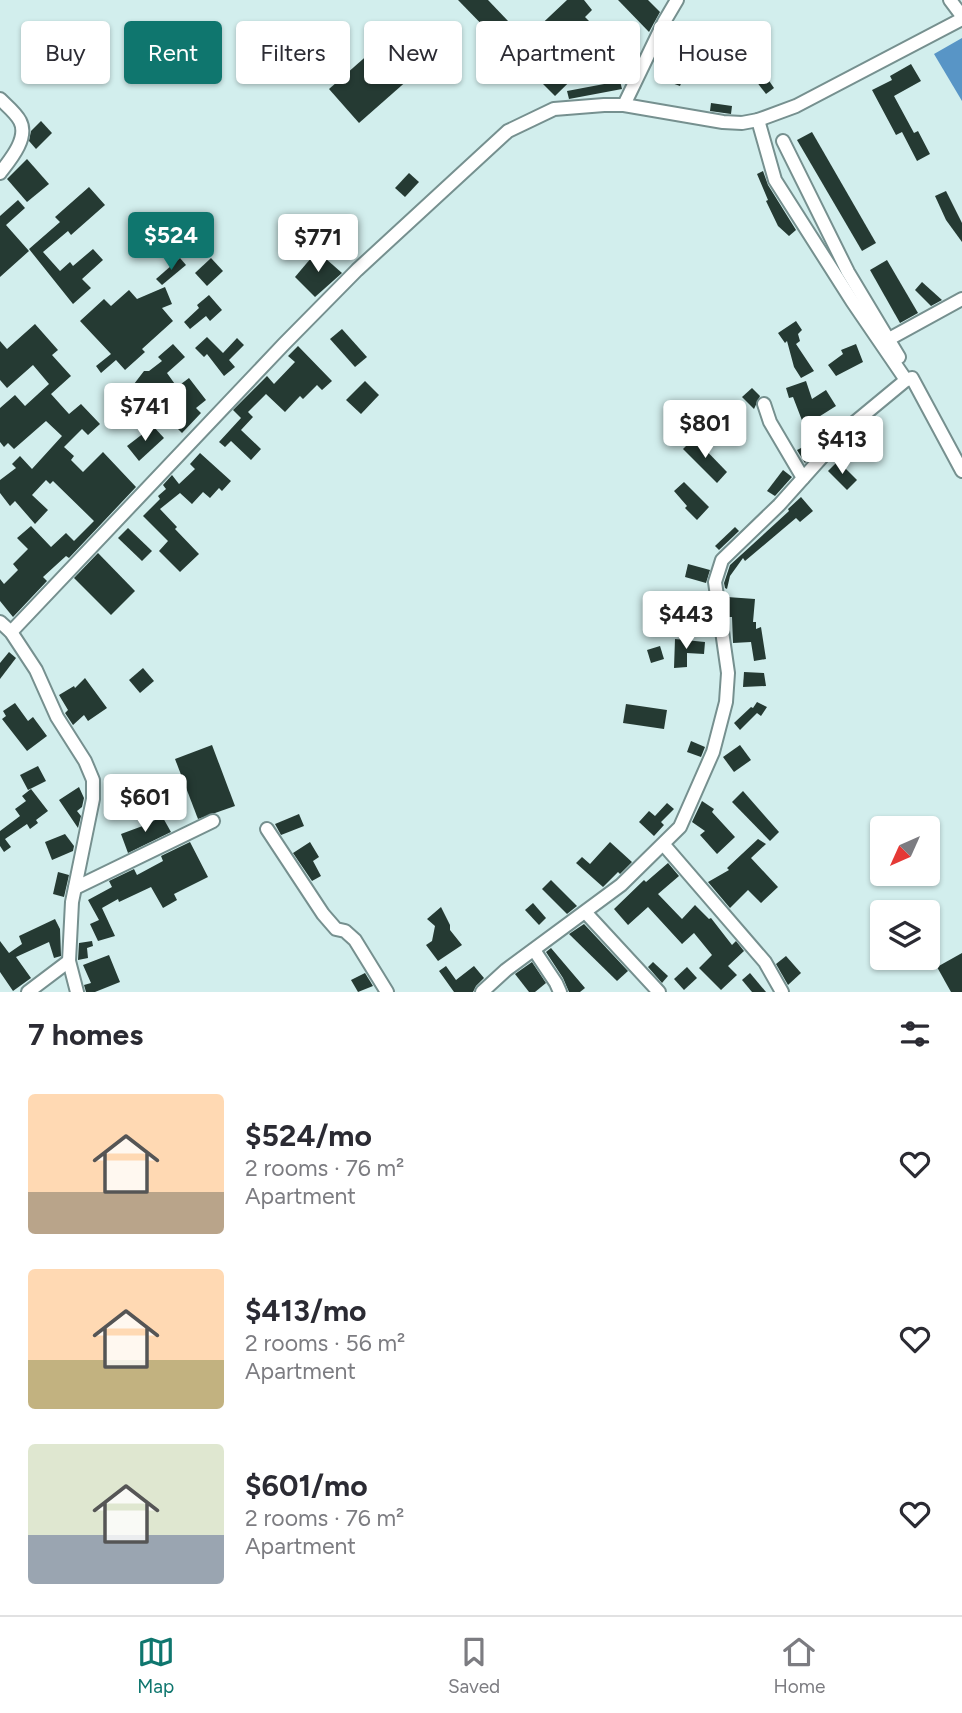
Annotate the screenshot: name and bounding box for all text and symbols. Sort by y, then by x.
chip: Buy [21,21,110,84]
chip: Rent [124,21,222,84]
chip: Filters [236,21,350,84]
chip: New [364,21,462,84]
chip: Apartment [476,21,640,84]
chip: House [654,21,771,84]
pin: $524 [130,212,212,272]
pin: $771 [277,215,359,274]
text: $524 [144,221,198,249]
text: $771 [294,223,342,251]
pin: $741 [104,384,186,443]
text: $741 [120,392,170,420]
pin: $801 [664,400,746,460]
text: $801 [679,409,731,437]
pin: $413 [801,416,883,476]
text: $413 [817,425,867,453]
pin: $443 [645,592,727,651]
text: $443 [659,600,713,628]
pin: $601 [104,774,186,834]
text: $601 [120,783,170,811]
north arrow [870,816,940,886]
map controls [870,816,940,970]
button: layers [870,900,940,970]
icon: filters [896,1015,934,1053]
text: 7 homes [28,1016,143,1053]
text: $524/mo [245,1117,372,1154]
icon: home [84,1122,168,1206]
icon: heart [896,1145,934,1183]
text: 2 rooms · 76 m² [245,1154,404,1182]
text: Apartment [245,1182,356,1210]
text: $413/mo [245,1292,367,1329]
icon: home [84,1297,168,1381]
icon: heart [896,1320,934,1358]
text: 2 rooms · 56 m² [245,1329,405,1357]
text: Apartment [245,1357,356,1385]
text: $601/mo [245,1467,368,1504]
icon: home [84,1472,168,1556]
icon: heart [896,1495,934,1533]
text: 2 rooms · 76 m² [245,1504,404,1532]
text: Apartment [245,1532,356,1560]
tab: Map [137,1633,175,1698]
tab: Saved [448,1633,500,1698]
tab: Home [774,1633,825,1698]

